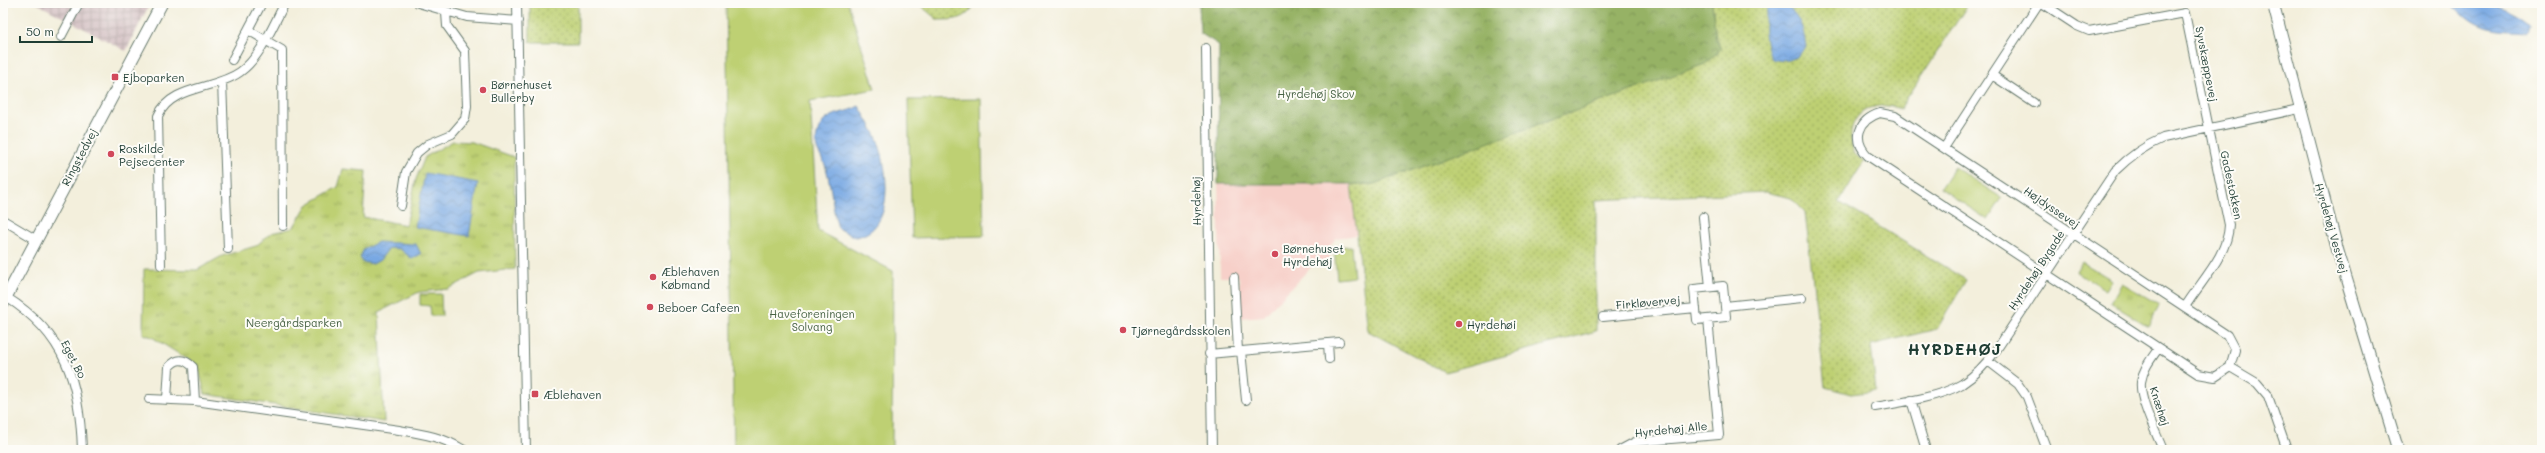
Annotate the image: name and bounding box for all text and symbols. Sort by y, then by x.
scale bar [20,18,92,44]
text: 50 m [26,23,54,39]
street label: Syvskæppevej [2192,25,2222,103]
place label: Ejboparken [123,70,184,85]
marker: Ejboparken [110,72,120,82]
place label: Børnehuset Bullerby [491,77,552,105]
marker: Børnehuset Bullerby [478,85,488,95]
park label: Hyrdehøj Skov [1277,86,1355,101]
street label: Ringstedvej [58,126,100,188]
place label: Roskilde Pejsecenter [119,141,185,169]
marker: Roskilde Pejsecenter [106,149,116,159]
street label: Gadestokken [2217,149,2247,221]
street label: Hyrdehøj [1188,176,1204,226]
street label: Hyrdehøj Vestvej [2312,181,2352,275]
street label: Højdyssevej [2021,183,2083,231]
street label: Hyrdehøj Bygade [2005,227,2068,313]
place label: Børnehuset Hyrdehøj [1283,241,1344,269]
marker: Børnehuset Hyrdehøj [1270,249,1280,259]
place label: Æblehaven Købmand [661,264,719,292]
marker: Æblehaven Købmand [648,272,658,282]
street label: Firkløvervej [1615,292,1681,312]
place label: Beboer Cafeen [658,300,740,315]
marker: Beboer Cafeen [645,302,655,312]
park label: Haveforeningen Solvang [769,306,855,334]
park label: Neergårdsparken [246,315,342,330]
place label: Hyrdehøi [1467,317,1516,332]
marker: Hyrdehøi [1454,319,1464,329]
place label: Tjørnegårdsskolen [1131,323,1230,338]
marker: Tjørnegårdsskolen [1118,325,1128,335]
street label: Eget Bo [58,337,90,381]
district label: HYRDEHØJ [1908,339,2002,359]
street label: Knæhøj [2147,385,2173,427]
place label: Æblehaven [543,387,601,402]
marker: Æblehaven [530,389,540,399]
street label: Hyrdehøj Alle [1634,418,1708,440]

